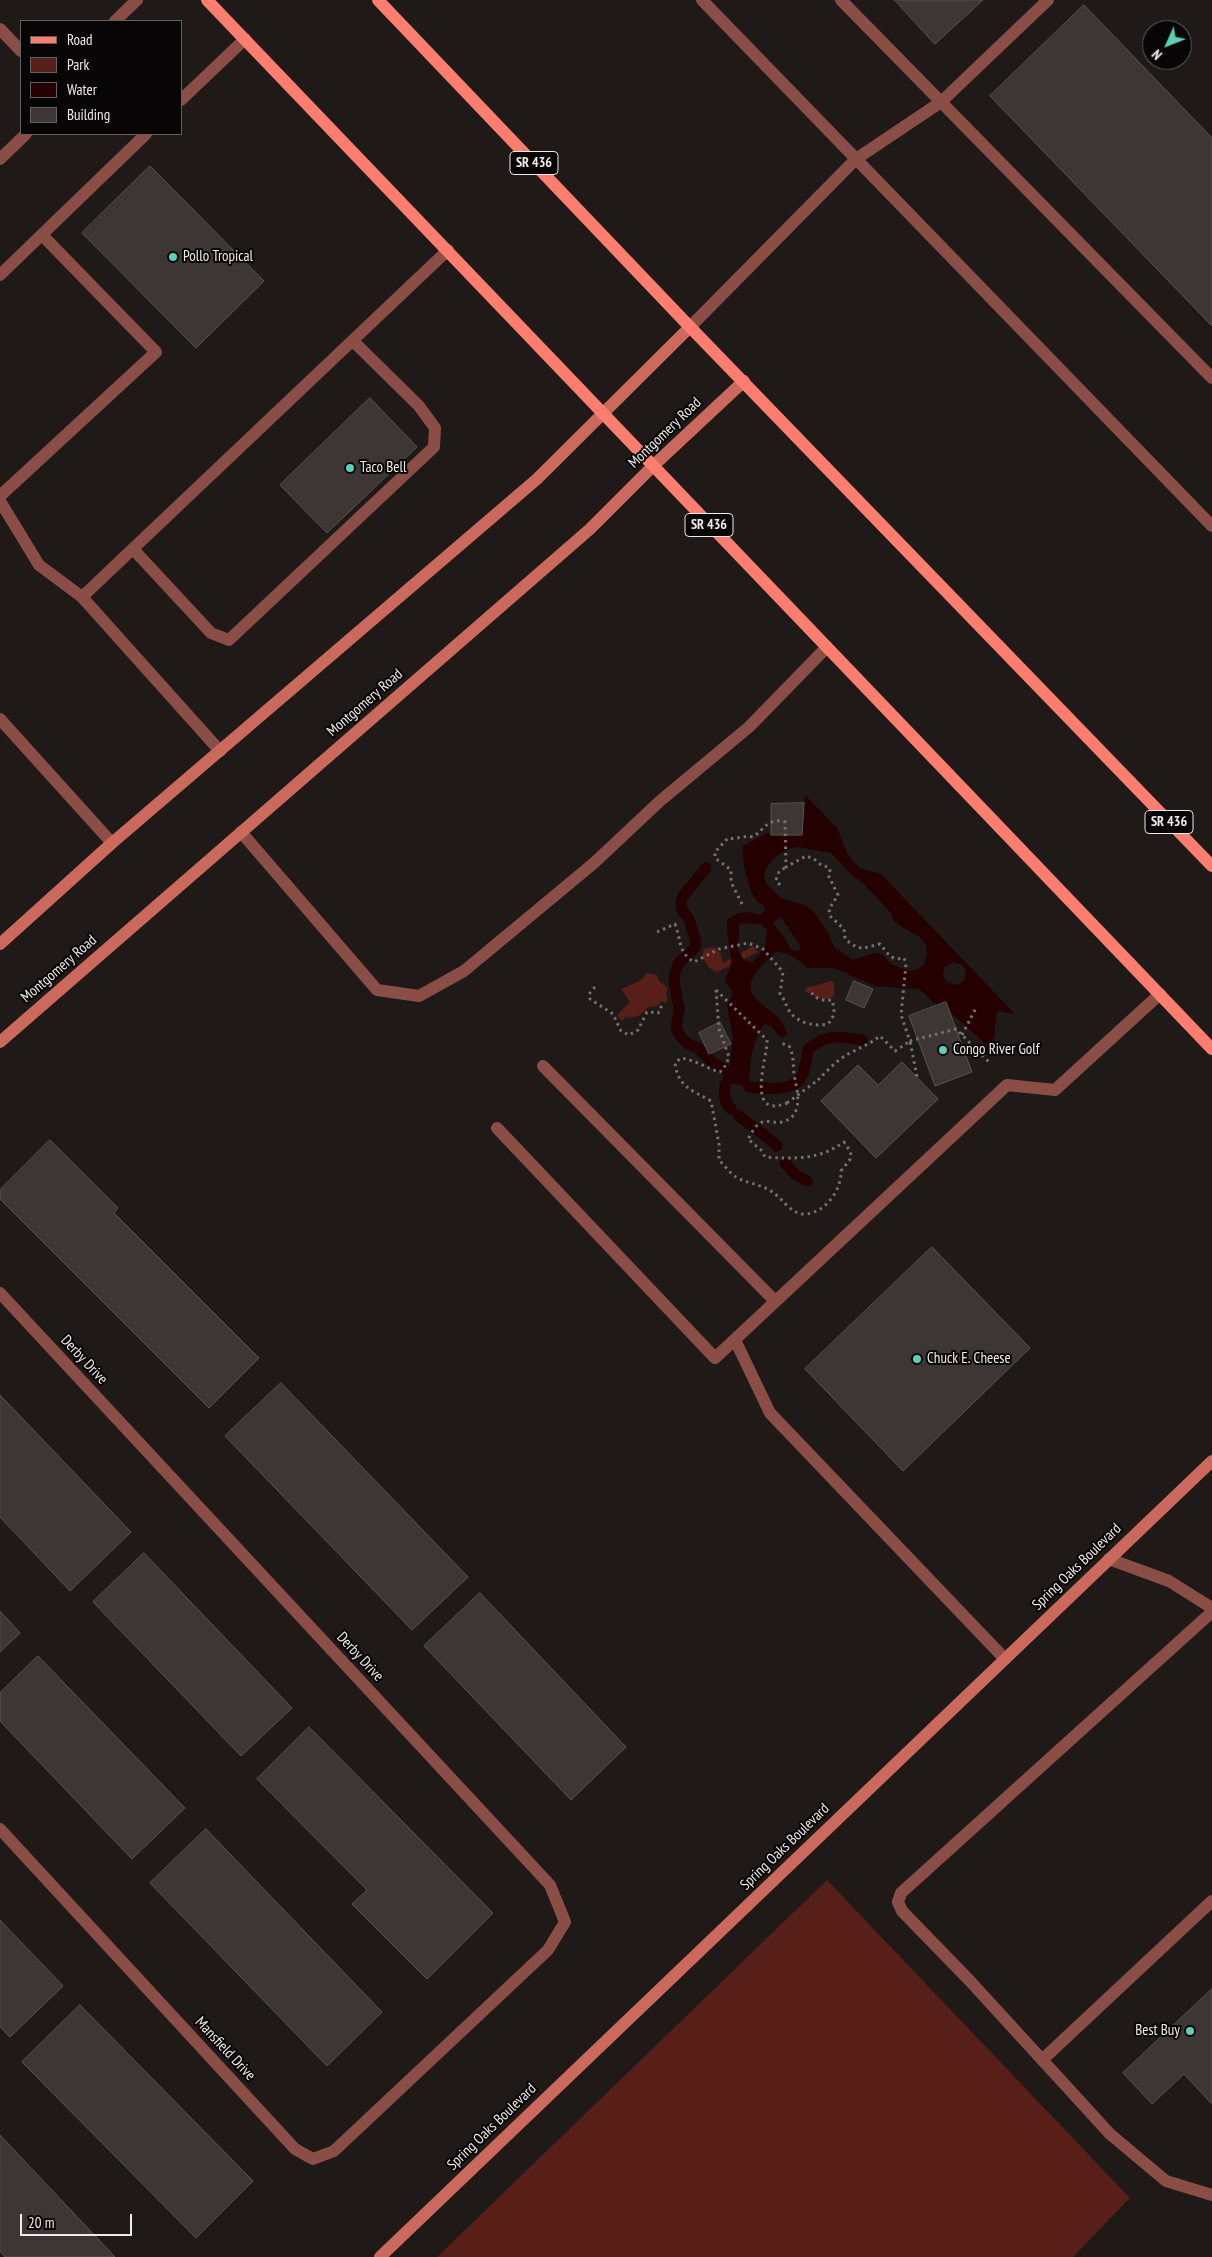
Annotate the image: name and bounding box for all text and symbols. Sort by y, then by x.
legend [20,20,182,135]
north arrow [1142,20,1192,70]
text: Road [67,30,93,49]
text: N [1148,46,1166,64]
text: Park [67,55,89,74]
text: Water [67,80,97,99]
text: Building [67,105,110,124]
road number: SR 436 [510,152,558,174]
place label: Pollo Tropical [183,248,253,266]
marker: Pollo Tropical [167,251,179,263]
street label: Montgomery Road [625,394,705,472]
place label: Taco Bell [360,459,406,477]
marker: Taco Bell [344,462,356,474]
road number: SR 436 [685,514,733,536]
street label: Montgomery Road [324,665,406,741]
road number: SR 436 [1145,810,1193,834]
street label: Montgomery Road [18,931,100,1007]
place label: Congo River Golf [953,1041,1040,1059]
marker: Congo River Golf [937,1044,949,1056]
street label: Derby Drive [57,1332,111,1388]
place label: Chuck E. Cheese [927,1350,1011,1368]
marker: Chuck E. Cheese [911,1353,923,1365]
street label: Spring Oaks Boulevard [1029,1520,1125,1614]
street label: Derby Drive [333,1629,387,1685]
street label: Spring Oaks Boulevard [737,1800,833,1894]
street label: Mansfield Drive [191,2013,259,2085]
place label: Best Buy [1135,2022,1180,2040]
marker: Best Buy [1184,2025,1196,2037]
street label: Spring Oaks Boulevard [444,2080,540,2174]
scale bar [22,2204,135,2236]
text: 20 m [28,2213,54,2232]

